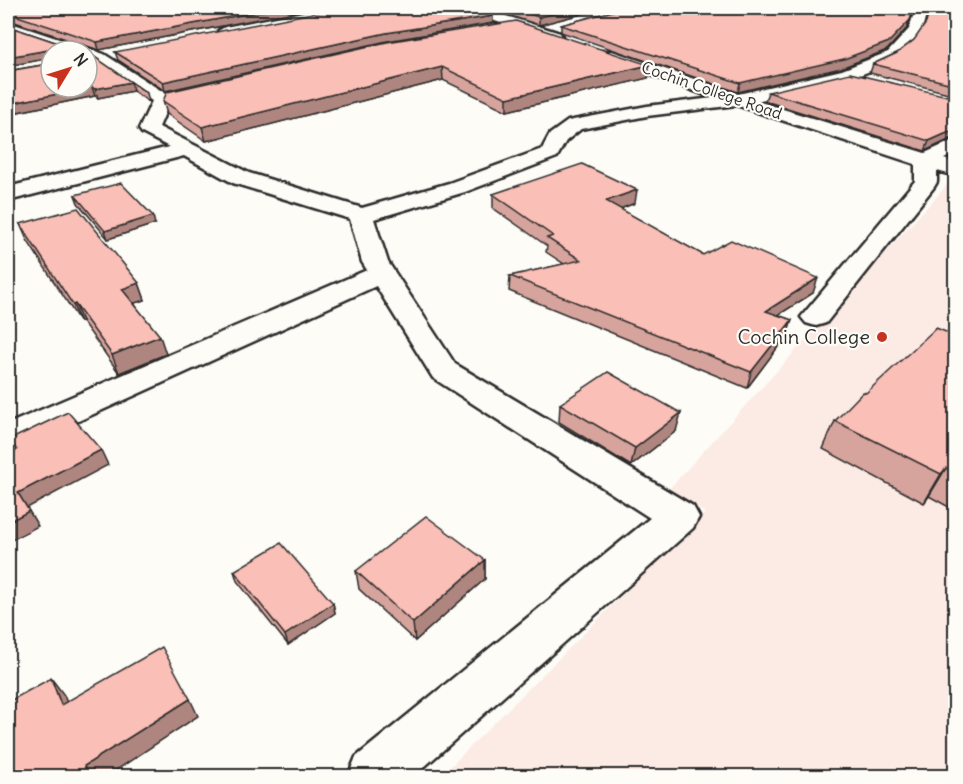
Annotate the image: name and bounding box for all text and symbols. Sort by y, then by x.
north arrow [39,39,99,99]
text: N [70,49,92,70]
street label: Cochin College Road [639,57,785,123]
place label: Cochin College [737,324,870,349]
marker: Cochin College [875,330,889,344]

